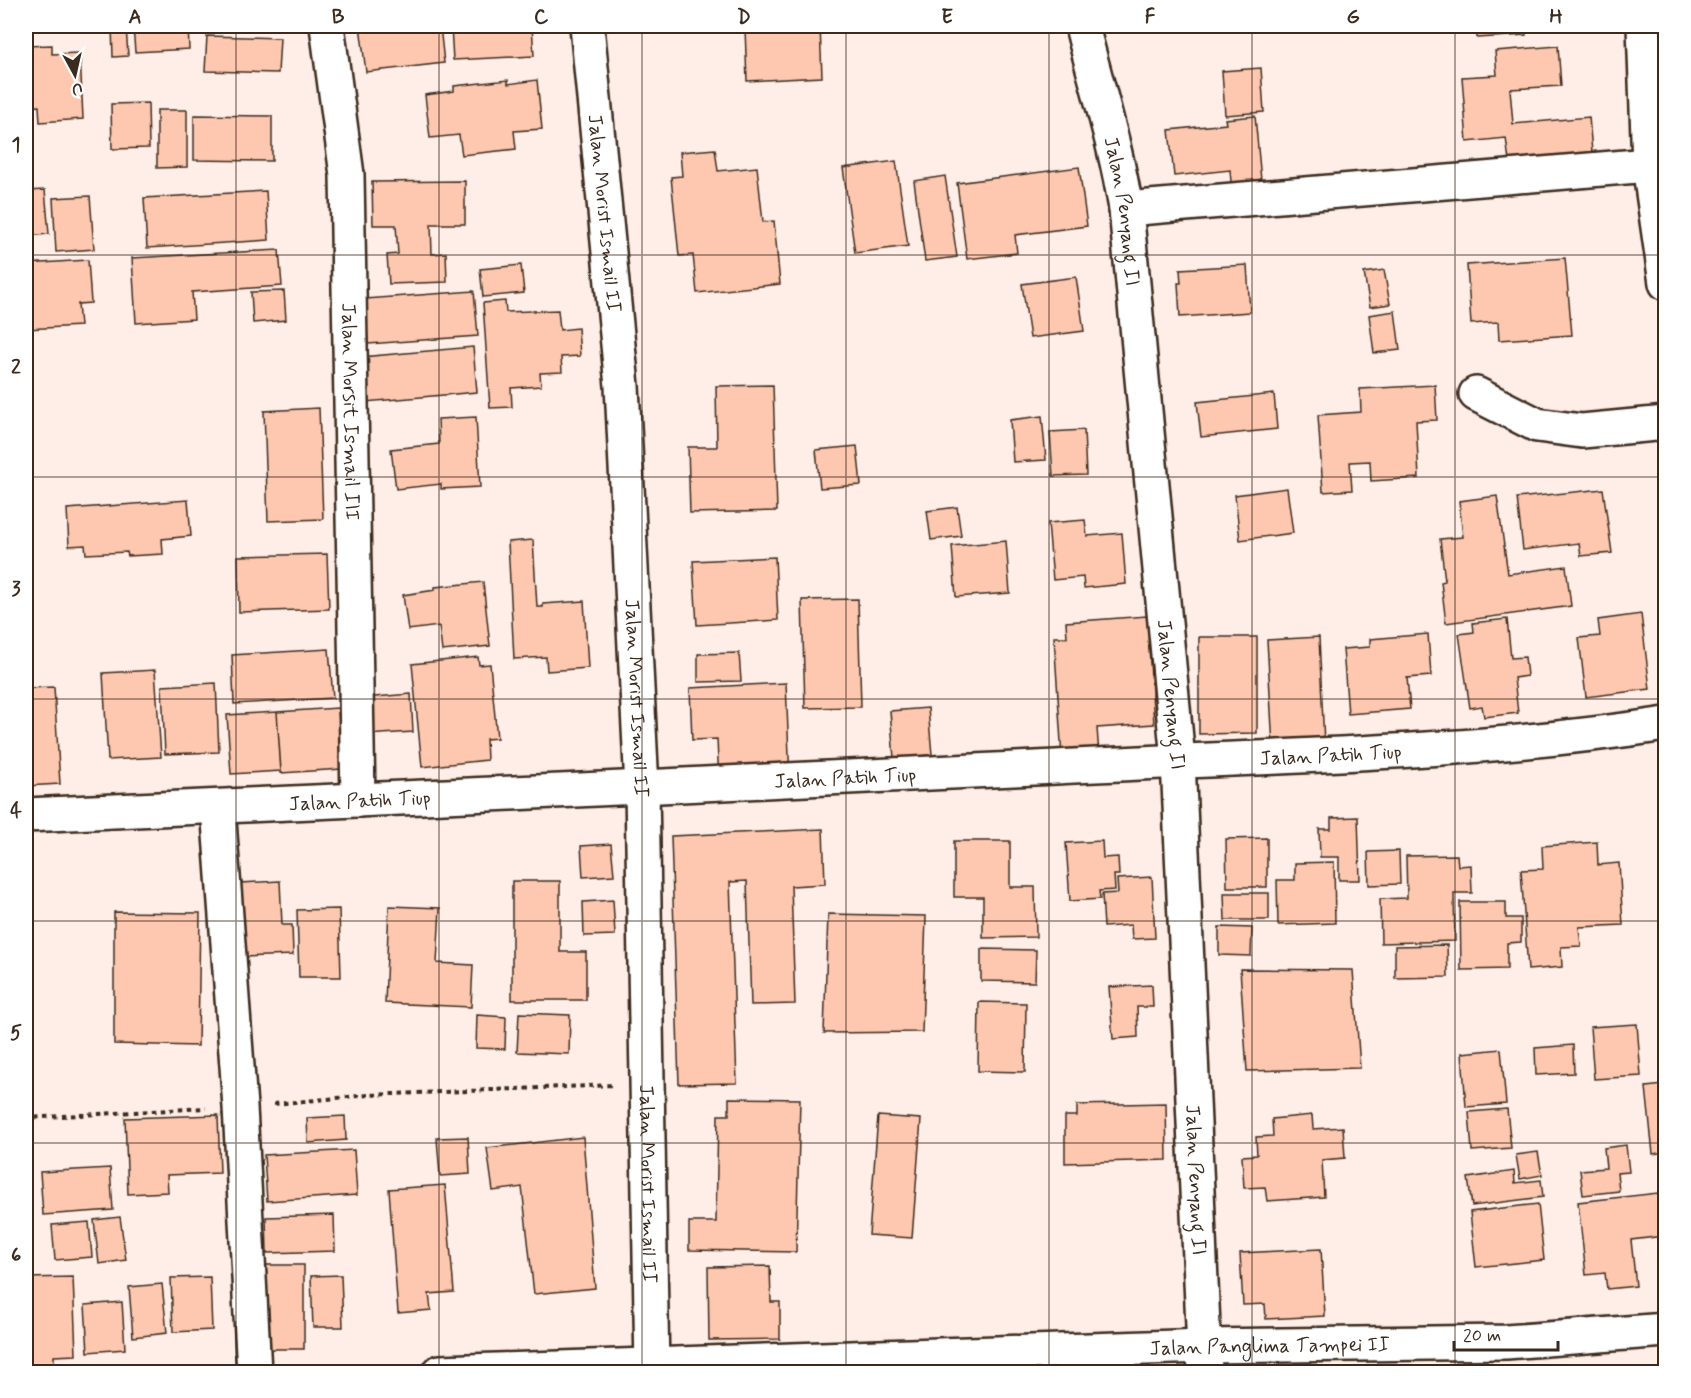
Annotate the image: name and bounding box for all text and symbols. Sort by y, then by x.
text: A [128,4,142,31]
text: B [332,4,345,31]
text: C [534,4,549,31]
text: D [737,4,751,31]
text: E [941,4,953,31]
text: F [1145,4,1156,31]
text: G [1346,4,1360,31]
text: H [1549,4,1563,31]
north arrow [45,45,105,105]
text: U [70,77,83,99]
street label: Jalan Morist Ismail II [581,113,627,314]
text: 1 [12,132,20,159]
street label: Jalan Penyang II [1096,134,1145,287]
street label: Jalan Morsit Ismail III [334,303,365,521]
text: 2 [11,354,21,381]
text: 3 [11,576,21,603]
street label: Jalan Morist Ismail II [618,598,654,798]
street label: Jalan Penyang II [1150,618,1190,770]
street label: Jalan Patih Tiup [1259,739,1403,773]
street label: Jalan Patih Tiup [774,762,917,796]
street label: Jalan Patih Tiup [288,785,431,818]
text: 4 [10,798,22,825]
text: 5 [10,1020,22,1047]
street label: Jalan Morist Ismail II [632,1084,662,1284]
street label: Jalan Penyang II [1178,1104,1212,1256]
text: 6 [11,1242,21,1269]
scale bar [1454,1314,1558,1352]
text: 20 m [1463,1324,1501,1348]
street label: Jalan Panglima Tampei II [1149,1332,1390,1363]

